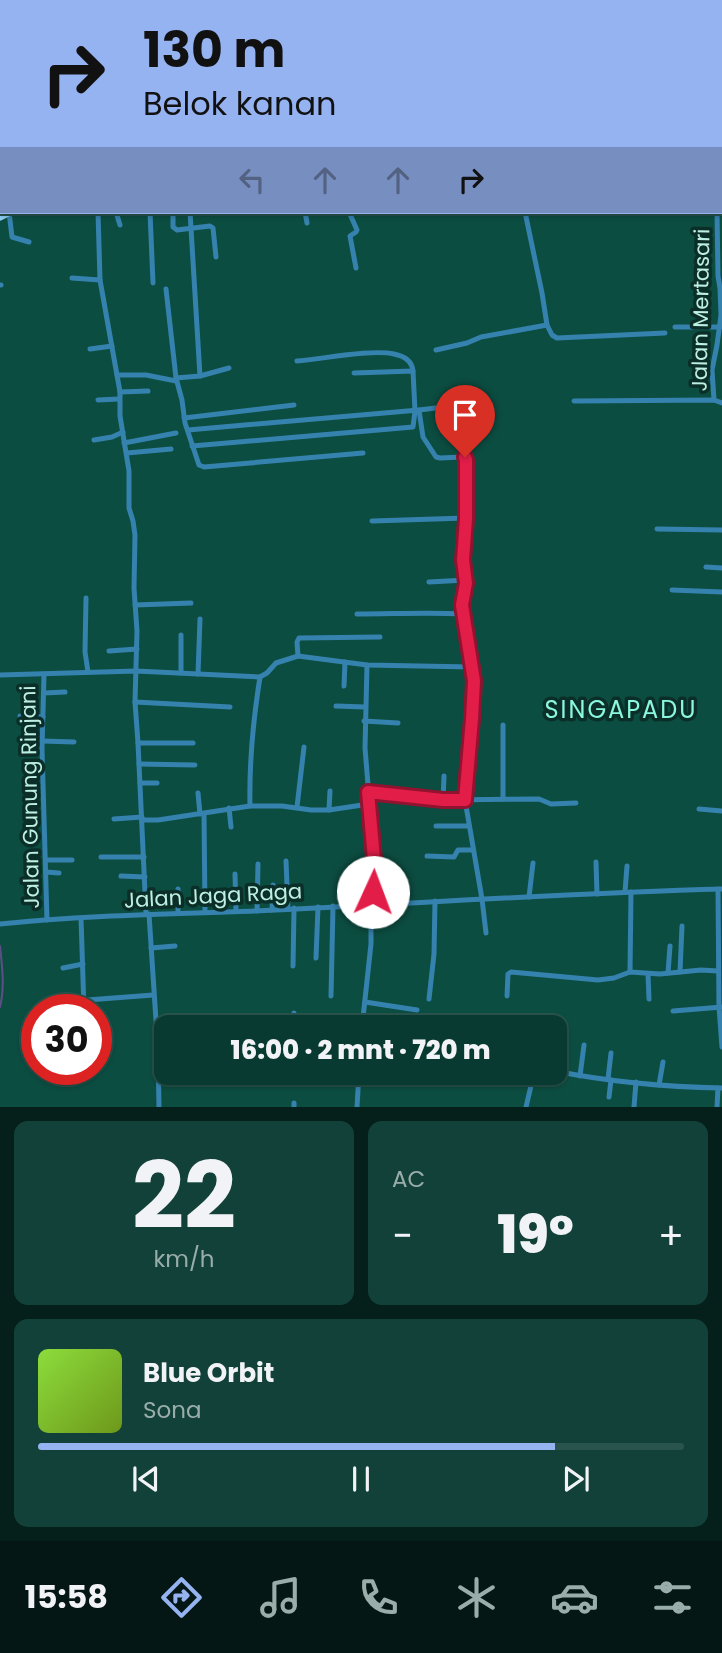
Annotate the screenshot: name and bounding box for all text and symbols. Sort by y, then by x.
text: 130 m [143,16,285,84]
icon: right [28,28,119,119]
text: Belok kanan [143,81,337,126]
icon: left [233,161,271,199]
icon: ahead [306,161,344,199]
icon: ahead [379,161,417,199]
icon: right [452,161,490,199]
street label: Jalan Mertasari [685,228,716,392]
pin [435,385,495,457]
icon: arrive [446,396,484,434]
street label: Jalan Gunung Rinjani [13,685,46,909]
district label: SINGAPADU [545,693,697,726]
position arrow [336,855,410,929]
street label: Jalan Jaga Raga [123,876,303,915]
speed limit sign: 30 [21,994,112,1085]
text: 16:00 · 2 mnt · 720 m [231,1032,490,1068]
text: 22 [132,1132,236,1260]
text: AC [392,1163,425,1195]
text: 19° [497,1198,574,1271]
text: − [392,1209,413,1262]
text: + [658,1209,684,1262]
text: km/h [153,1243,215,1275]
text: Blue Orbit [143,1355,274,1391]
text: Sona [143,1394,202,1426]
icon: previous [127,1460,165,1498]
icon: pause [342,1460,380,1498]
icon: next [557,1460,595,1498]
icon: directions [157,1573,206,1622]
icon: music [256,1573,305,1622]
icon: phone [354,1573,403,1622]
icon: climate [452,1573,501,1622]
icon: car [550,1573,599,1622]
icon: filters [648,1573,697,1622]
text: 15:58 [25,1574,108,1619]

